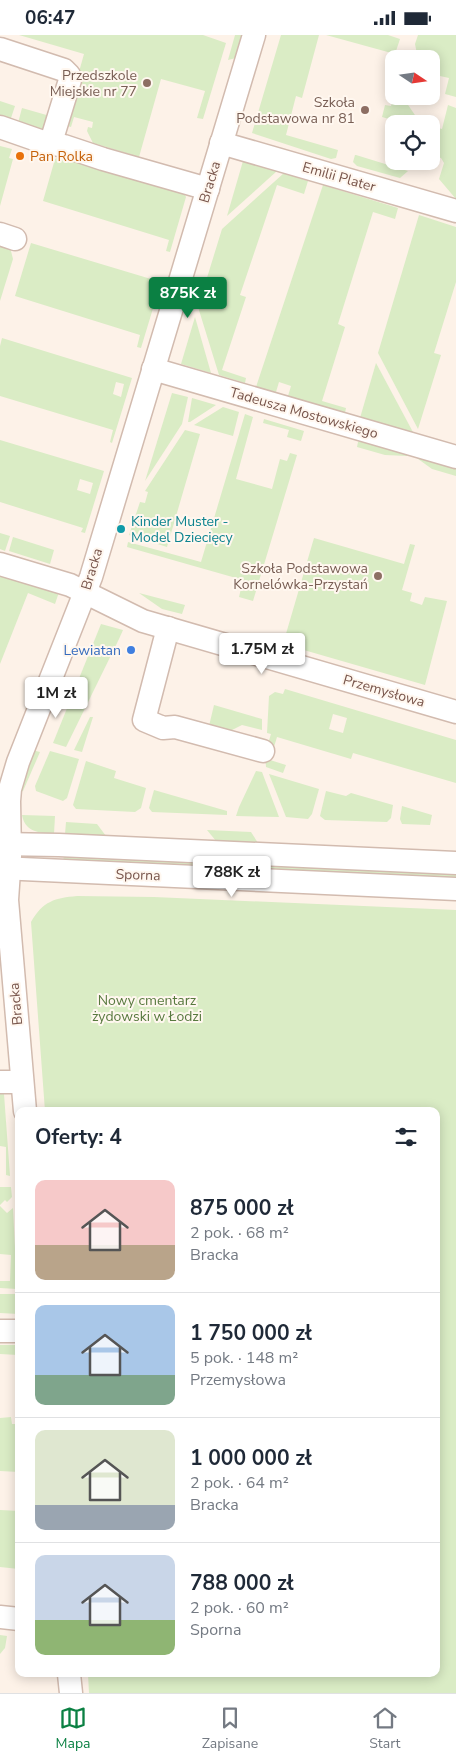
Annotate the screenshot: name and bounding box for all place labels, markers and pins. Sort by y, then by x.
place label: Przedszkole Miejskie nr 77 [50,66,137,101]
marker: Przedszkole Miejskie nr 77 [141,77,153,89]
place label: Szkoła Podstawowa nr 81 [236,93,355,128]
marker: Szkoła Podstawowa nr 81 [359,104,371,116]
place label: Pan Rolka [30,147,93,166]
marker: Pan Rolka [14,150,26,162]
pin: 875K zł [142,277,234,319]
place label: Kinder Muster - Model Dziecięcy [131,512,233,547]
marker: Kinder Muster - Model Dziecięcy [115,523,127,535]
place label: Szkoła Podstawowa Kornelówka-Przystań [233,559,368,594]
marker: Szkoła Podstawowa Kornelówka-Przystań [372,570,384,582]
pin: 1.75M zł [210,633,314,675]
place label: Lewiatan [63,641,121,660]
marker: Lewiatan [125,644,137,656]
pin: 1M zł [21,677,91,719]
pin: 788K zł [186,855,278,898]

